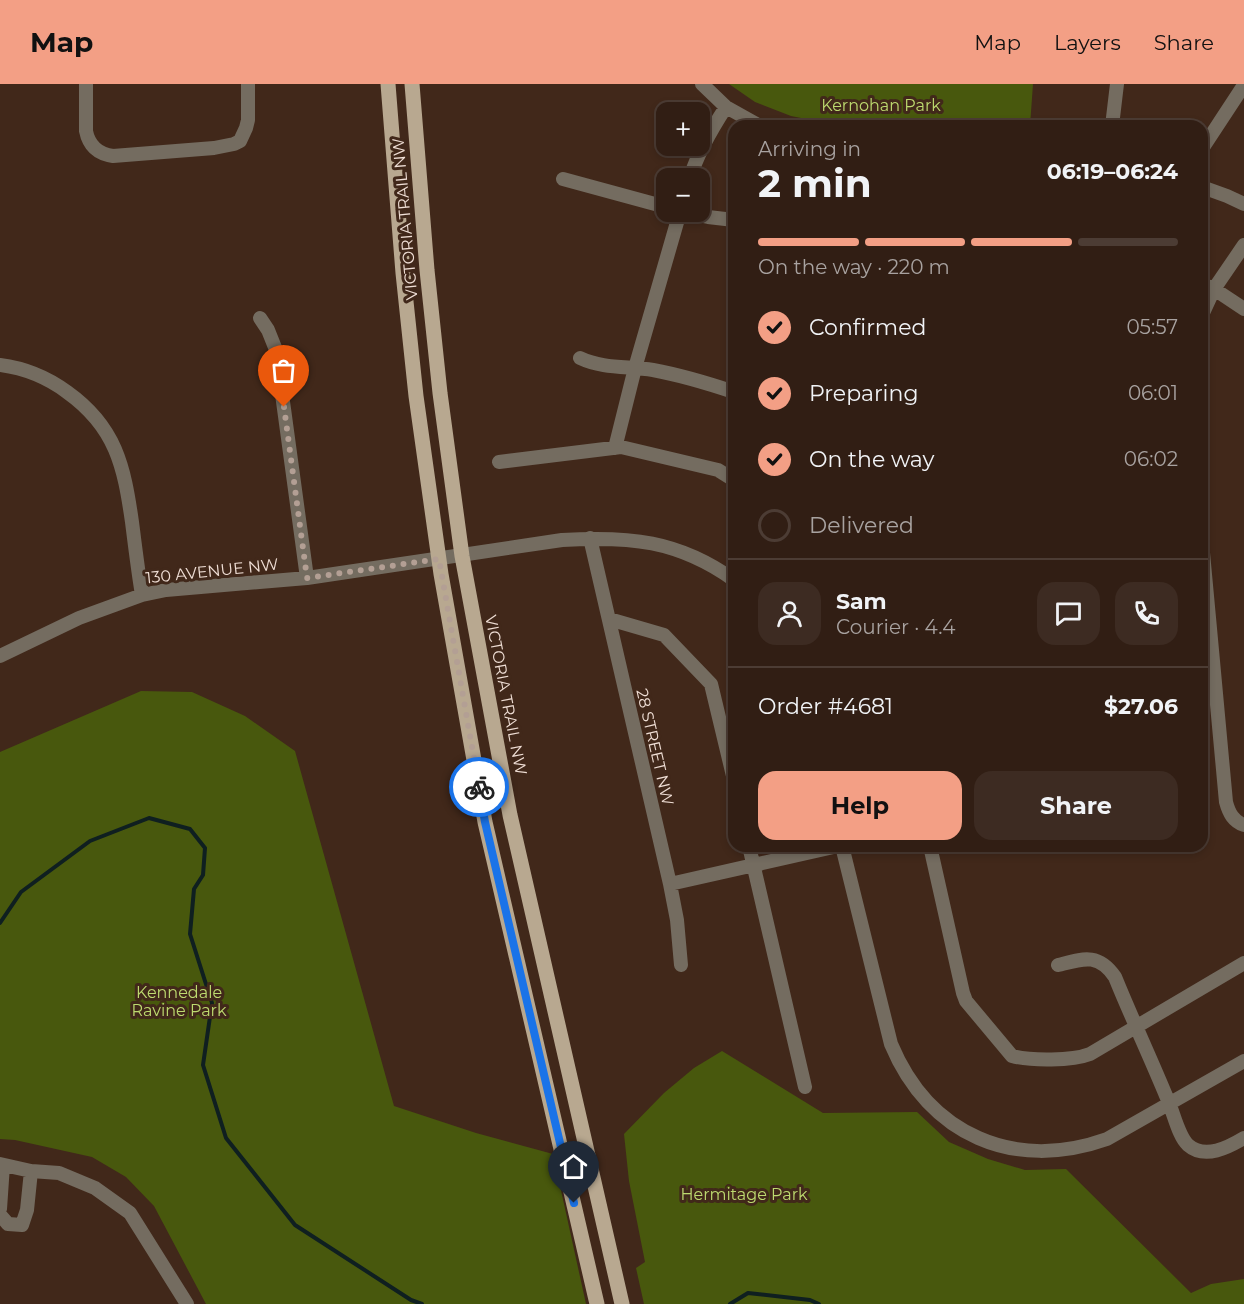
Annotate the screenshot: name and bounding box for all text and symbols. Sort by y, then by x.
text: Map [30,25,93,59]
text: Map [974,30,1021,55]
text: Layers [1054,30,1121,55]
text: Share [1154,30,1214,55]
park label: Kernohan Park [821,96,941,115]
map controls [656,102,710,222]
button: + [656,102,710,156]
street label: VICTORIA TRAIL NW [388,137,422,301]
text: Arriving in [758,137,861,161]
text: 06:19–06:24 [1047,158,1178,185]
text: 2 min [758,159,872,207]
button: − [656,168,710,222]
text: On the way · 220 m [758,255,950,279]
icon: check [758,311,791,344]
text: Confirmed [809,314,926,341]
text: 05:57 [1126,315,1178,339]
pin [258,345,309,407]
icon: bag [267,354,300,387]
icon: check [758,377,791,410]
text: Preparing [809,380,918,407]
text: 06:01 [1128,381,1178,405]
icon: check [758,443,791,476]
text: On the way [809,446,934,473]
text: 06:02 [1124,447,1178,471]
text: Delivered [809,512,914,539]
street label: 130 AVENUE NW [145,555,279,587]
button: person [758,582,821,645]
button: chat [1037,582,1100,645]
button: phone [1115,582,1178,645]
text: Sam [836,588,887,615]
street label: VICTORIA TRAIL NW [481,613,531,777]
text: Courier · 4.4 [836,615,955,639]
street label: 28 STREET NW [632,687,678,807]
text: Order #4681 [758,693,893,720]
text: $27.06 [1104,693,1178,720]
courier [449,757,509,817]
icon: bike [463,771,496,804]
button: Help [758,771,962,840]
button: Share [974,771,1178,840]
park label: Kennedale Ravine Park [132,983,227,1020]
pin [548,1141,599,1203]
icon: home [557,1150,590,1183]
park label: Hermitage Park [680,1185,808,1204]

